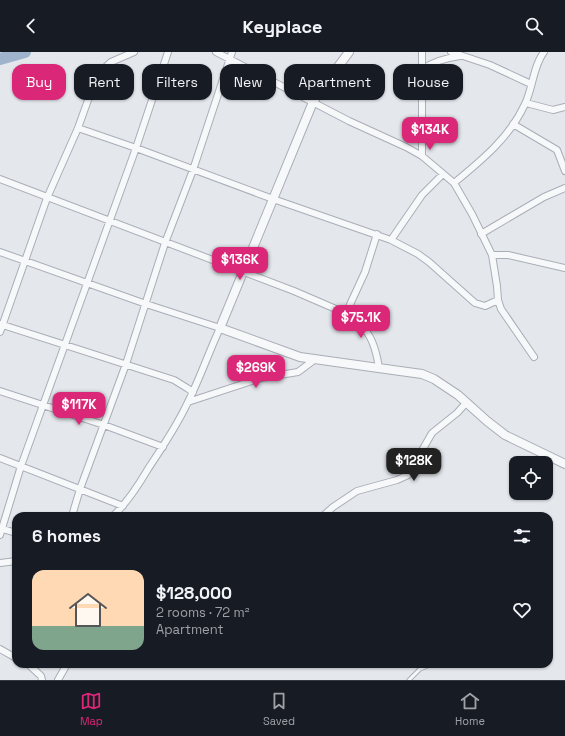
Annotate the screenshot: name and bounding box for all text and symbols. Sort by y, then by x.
icon: back [20,15,42,37]
text: Keyplace [243,15,322,38]
icon: search [523,15,545,37]
chip: Buy [12,64,66,100]
chip: Rent [74,64,134,100]
chip: Filters [142,64,212,100]
chip: New [220,64,276,100]
chip: Apartment [284,64,385,100]
chip: House [393,64,463,100]
pin: $134K [402,117,458,151]
text: $134K [411,121,449,138]
pin: $136K [212,247,268,281]
text: $136K [221,251,259,268]
pin: $75.1K [328,305,394,339]
text: $75.1K [341,309,381,326]
pin: $269K [228,355,284,389]
text: $269K [236,359,276,376]
pin: $117K [51,392,107,426]
text: $117K [62,396,96,413]
pin: $128K [386,448,442,482]
text: $128K [395,452,433,469]
map controls [509,456,553,500]
button: locate [509,456,553,500]
text: 6 homes [32,525,101,547]
icon: filters [511,525,533,547]
text: $128,000 [156,582,232,604]
icon: home [64,586,112,634]
icon: heart [511,599,533,621]
text: 2 rooms · 72 m² [156,604,249,621]
text: Apartment [156,621,224,638]
tab: Map [80,690,103,728]
tab: Saved [263,690,295,728]
tab: Home [455,690,485,728]

